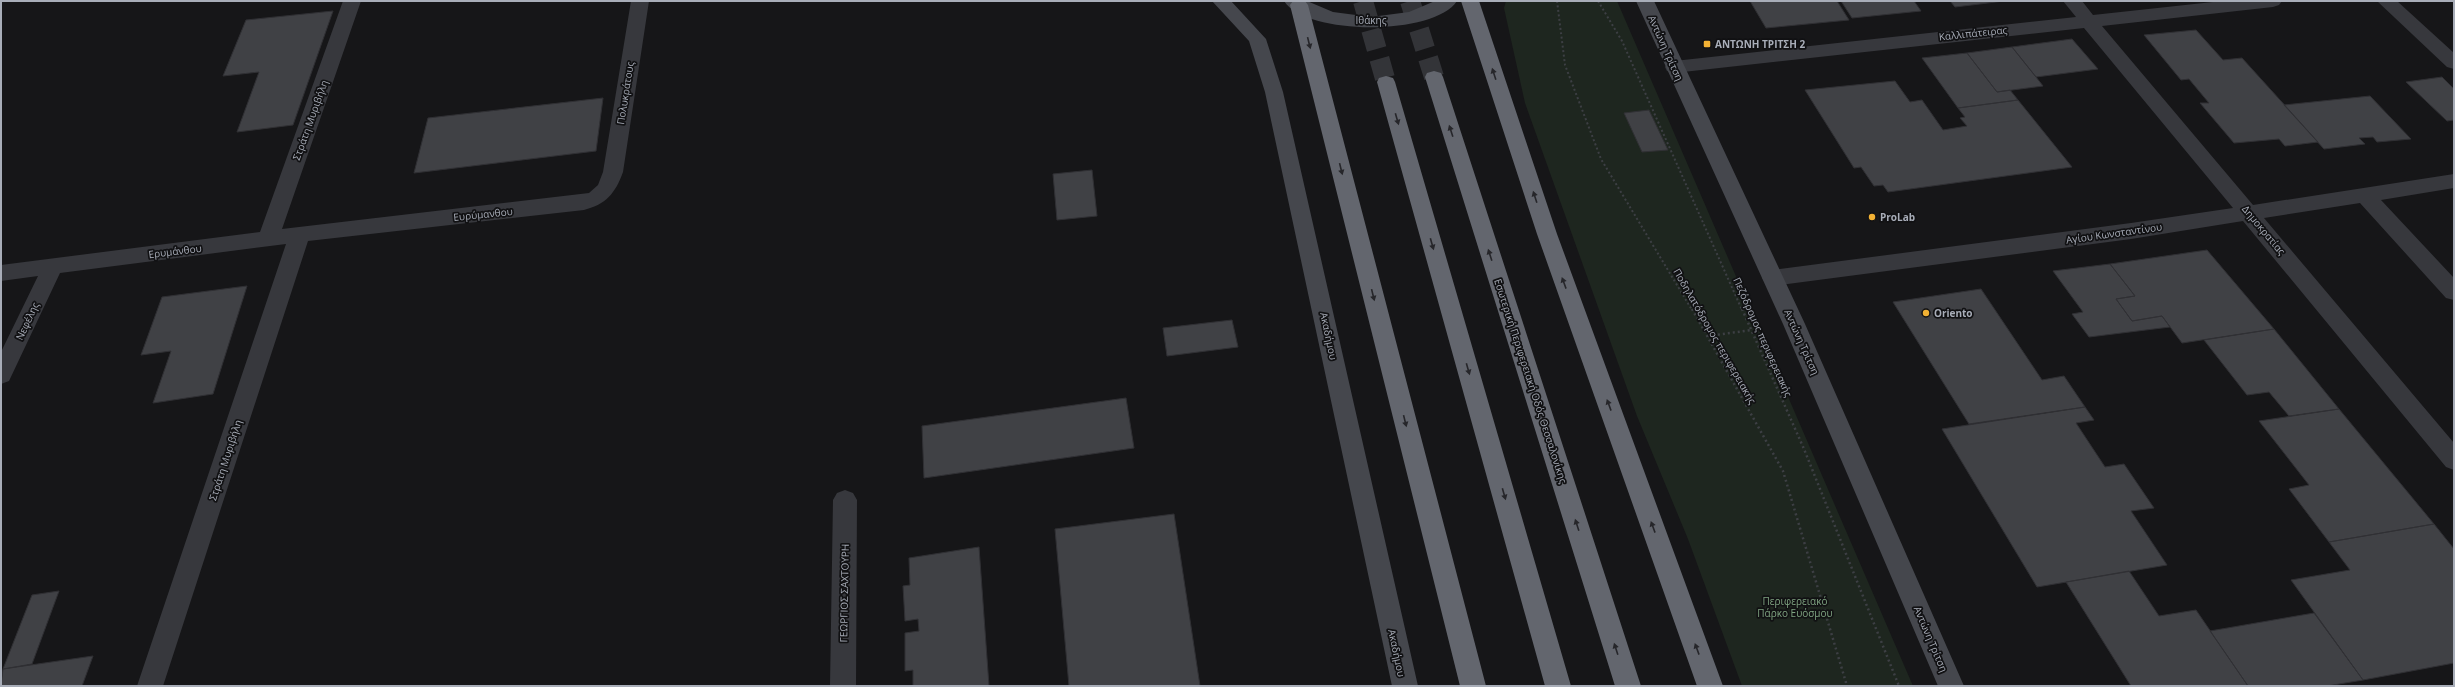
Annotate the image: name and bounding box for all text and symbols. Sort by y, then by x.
street label: Ιθάκης [1355,13,1387,27]
street label: Αντώνη Τρίτση [1645,13,1687,83]
street label: Καλλιπάτειρας [1938,22,2008,44]
one-way arrow [1306,36,1312,49]
place label: ΑΝΤΩΝΗ ΤΡΙΤΣΗ 2 [1715,37,1805,51]
marker: ΑΝΤΩΝΗ ΤΡΙΤΣΗ 2 [1702,39,1712,49]
street label: Πολυκράτους [613,60,637,126]
one-way arrow [1490,68,1496,80]
street label: Στράτη Μυριβήλη [289,78,331,162]
one-way arrow [1394,114,1400,126]
one-way arrow [1448,124,1454,136]
one-way arrow [1338,162,1344,175]
one-way arrow [1531,191,1537,203]
street label: Δημοκρατίας [2239,202,2289,258]
street label: Ευρύμανθου [453,204,513,224]
place label: ProLab [1880,210,1915,224]
marker: ProLab [1867,212,1877,222]
street label: Αγίου Κωνσταντίνου [2065,219,2163,247]
one-way arrow [1429,239,1435,251]
street label: Ερυμάνθου [148,241,202,261]
one-way arrow [1487,248,1493,260]
street label: Ποδηλατόδρομος περιφερειακής [1670,266,1760,407]
street label: Πεζόδρομος περιφερειακής [1730,275,1796,399]
one-way arrow [1561,276,1567,288]
street label: Εσωτερική Περιφερειακή Οδός Θεσσαλονίκης [1491,277,1571,485]
one-way arrow [1370,289,1376,301]
street label: Νεφέλης [12,300,42,342]
place label: Oriento [1934,306,1973,320]
street label: Αντώνη Τρίτση [1781,307,1823,377]
marker: Oriento [1921,308,1931,318]
street label: Ακαδήμου [1317,311,1341,361]
one-way arrow [1465,364,1471,376]
one-way arrow [1605,398,1611,410]
one-way arrow [1402,415,1408,427]
street label: Στράτη Μυριβήλη [205,418,245,502]
one-way arrow [1501,488,1507,501]
one-way arrow [1574,519,1580,531]
one-way arrow [1649,521,1655,533]
street label: ΓΕΩΡΓΙΟΣ ΣΑΧΤΟΥΡΗ [836,544,852,642]
park label: Περιφερειακό Πάρκο Ευόσμου [1757,594,1833,620]
street label: Αντώνη Τρίτση [1911,604,1951,674]
street label: Ακαδήμου [1385,628,1409,678]
one-way arrow [1613,643,1619,655]
one-way arrow [1693,643,1699,655]

